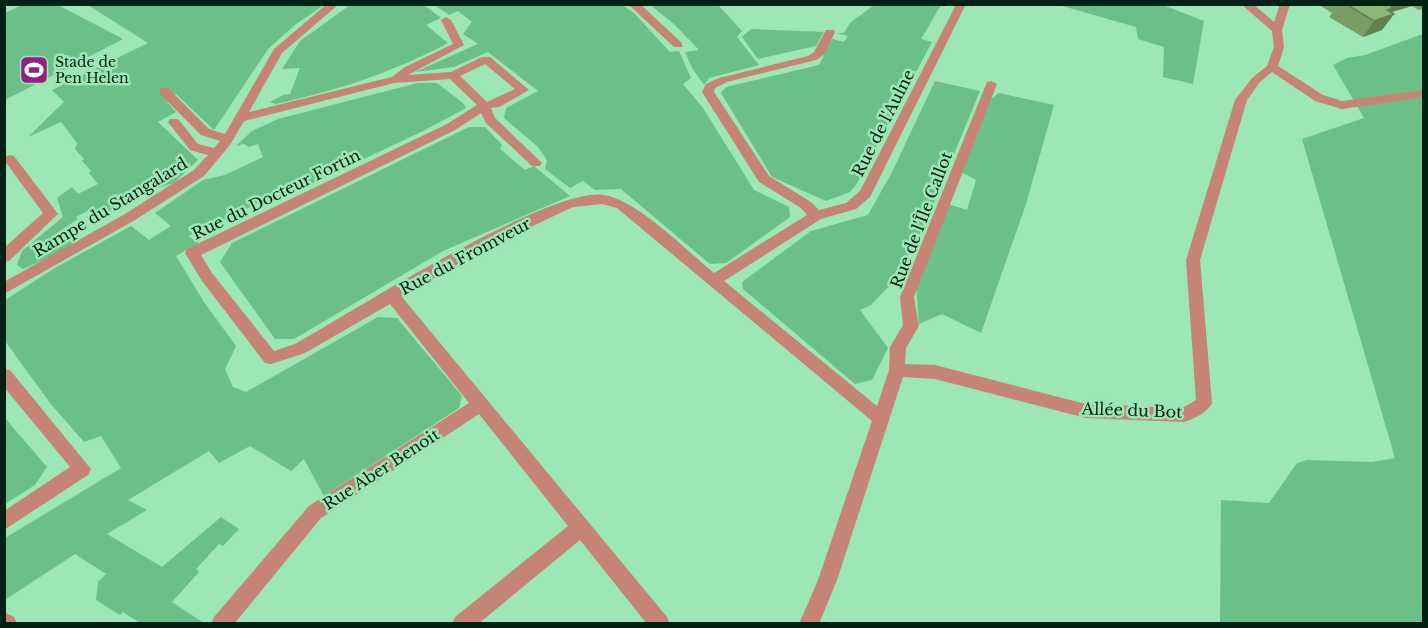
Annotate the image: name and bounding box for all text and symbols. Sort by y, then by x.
place label: Stade de Pen Helen [55,53,129,87]
sports icon: Stade de Pen Helen [18,54,50,86]
street label: Rue de l'Aulne [847,66,919,180]
street label: Rue du Docteur Fortin [189,145,363,243]
street label: Rue de l'Île Callot [886,149,956,291]
street label: Rampe du Stangalard [29,153,191,261]
street label: Rue du Fromveur [396,213,534,299]
street label: Allée du Bot [1080,398,1183,422]
street label: Rue Aber Benoit [319,424,443,514]

